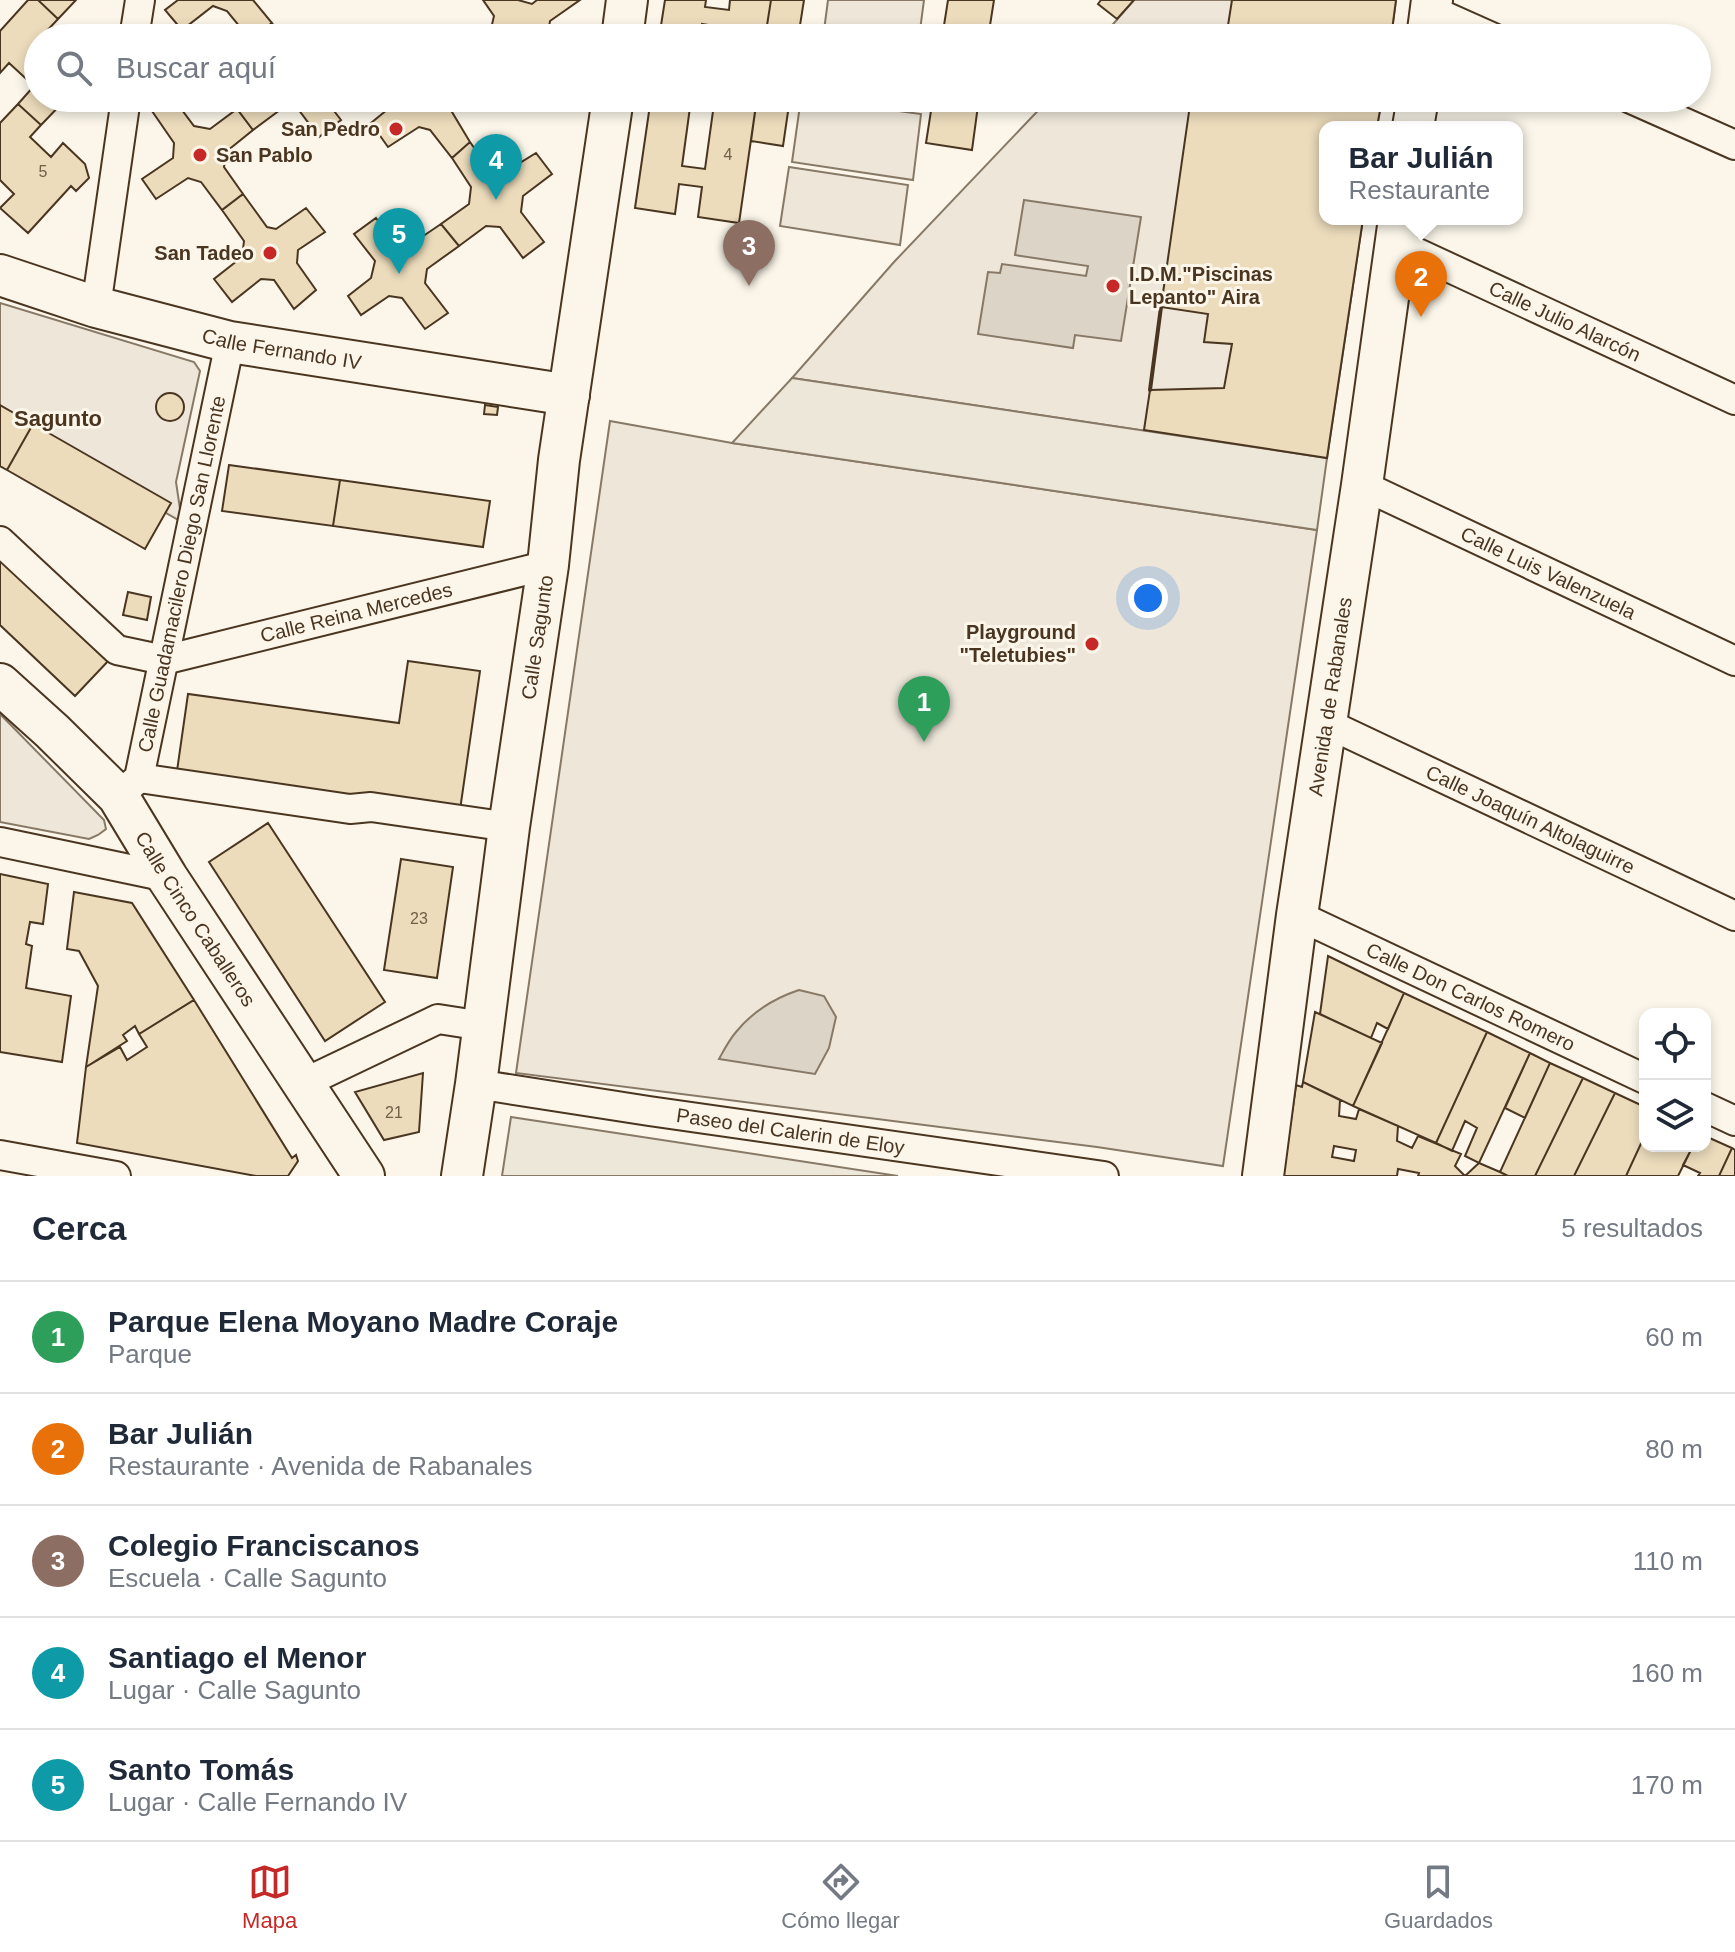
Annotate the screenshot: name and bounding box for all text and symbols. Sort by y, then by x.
search box [24,24,1711,112]
icon: search [52,46,96,90]
text: Buscar aquí [116,51,276,84]
place label: San Pedro [281,118,380,140]
marker: San Pedro [387,120,405,138]
popup [1319,121,1523,225]
pin: 4 [470,134,522,200]
text: Bar Julián [1348,141,1494,174]
place label: San Pablo [216,144,313,166]
marker: San Pablo [191,146,209,164]
house number: 4 [724,146,733,163]
house number: 5 [39,163,48,180]
text: Restaurante [1348,175,1490,205]
pin: 5 [373,208,425,274]
pin: 3 [723,220,775,286]
place label: San Tadeo [154,242,254,264]
marker: San Tadeo [261,244,279,262]
pin: 2 [1395,251,1447,317]
place label: I.D.M."Piscinas Lepanto" Aira [1129,263,1273,308]
marker: I.D.M."Piscinas Lepanto" Aira [1104,277,1122,295]
street label: Calle Julio Alarcón [1485,277,1644,366]
street label: Calle Fernando IV [200,324,364,374]
street label: Calle Guadamacilero Diego San Llorente [134,394,229,754]
district label: Sagunto [14,406,102,431]
street label: Calle Luis Valenzuela [1457,522,1640,624]
street label: Calle Sagunto [517,573,557,701]
street label: Calle Reina Mercedes [258,578,454,647]
your location [1128,578,1168,618]
street label: Avenida de Rabanales [1304,596,1356,798]
place label: Playground "Teletubies" [960,621,1076,666]
marker: Playground "Teletubies" [1083,635,1101,653]
pin: 1 [898,676,950,742]
street label: Calle Joaquín Altolaguirre [1423,761,1638,878]
street label: Calle Cinco Caballeros [131,828,260,1010]
house number: 23 [410,910,428,927]
street label: Calle Don Carlos Romero [1363,938,1578,1055]
map controls [1639,1008,1711,1152]
button: locate [1639,1008,1711,1080]
button: layers [1639,1080,1711,1152]
house number: 21 [385,1104,403,1121]
street label: Paseo del Calerin de Eloy [675,1104,906,1158]
text: Cerca [32,1209,127,1247]
text: 5 resultados [1561,1213,1703,1243]
text: Parque Elena Moyano Madre Coraje [108,1305,618,1338]
text: 1 [51,1322,65,1352]
text: 60 m [1645,1322,1703,1352]
text: Parque [108,1339,192,1369]
text: Bar Julián [108,1417,253,1450]
text: 2 [51,1434,65,1464]
text: 80 m [1645,1434,1703,1464]
text: Restaurante · Avenida de Rabanales [108,1451,532,1481]
text: Colegio Franciscanos [108,1529,420,1562]
text: 3 [51,1546,65,1576]
text: 110 m [1633,1546,1703,1576]
text: Escuela · Calle Sagunto [108,1563,387,1593]
text: Santiago el Menor [108,1641,366,1674]
text: 4 [51,1658,65,1688]
text: 160 m [1631,1658,1703,1688]
text: Lugar · Calle Sagunto [108,1675,361,1705]
text: Santo Tomás [108,1753,294,1786]
text: 5 [51,1770,65,1800]
text: 170 m [1631,1770,1703,1800]
text: Lugar · Calle Fernando IV [108,1787,407,1817]
tab: Mapa [242,1860,297,1934]
tab: Cómo llegar [781,1860,900,1934]
tab: Guardados [1384,1860,1493,1934]

